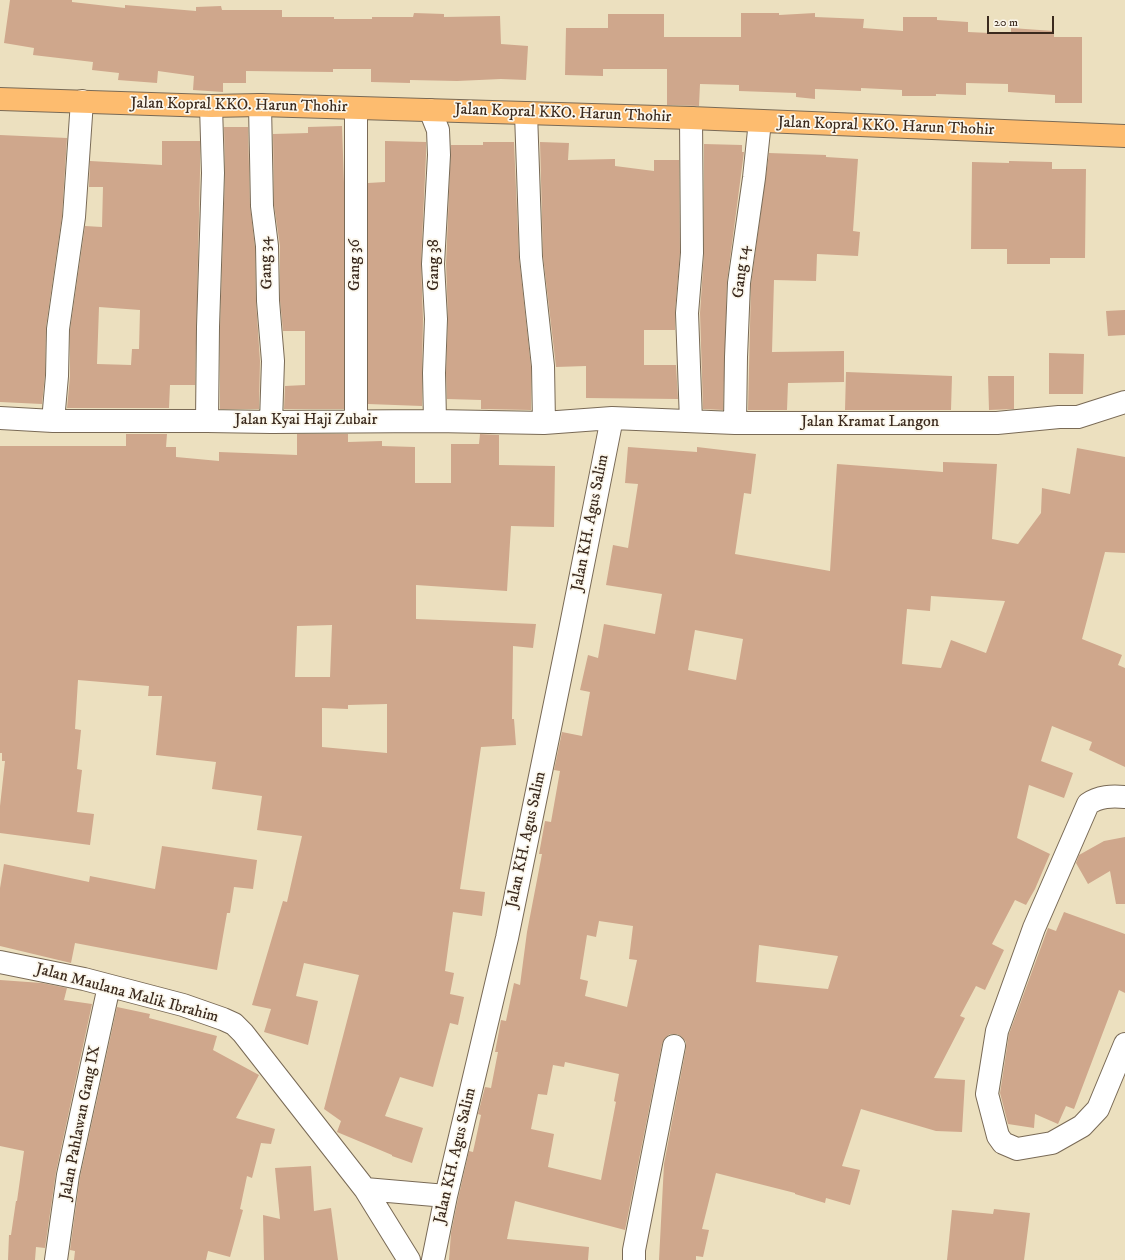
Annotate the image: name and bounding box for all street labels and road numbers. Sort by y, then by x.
street label: Jalan Kopral KKO. Harun Thohir [130,95,348,117]
street label: Jalan Kopral KKO. Harun Thohir [454,101,672,127]
street label: Jalan Kopral KKO. Harun Thohir [777,114,995,140]
street label: Gang 34 [256,236,278,290]
street label: Gang 36 [346,239,366,291]
street label: Gang 38 [425,239,445,291]
street label: Gang 14 [730,245,754,299]
street label: Jalan Kyai Haji Zubair [235,411,377,431]
street label: Jalan Kramat Langon [801,413,939,433]
street label: Jalan KH. Agus Salim [568,453,614,593]
street label: Jalan KH. Agus Salim [503,770,551,910]
street label: Jalan Maulana Malik Ibrahim [33,960,221,1028]
street label: Jalan Pahlawan Gang IX [57,1044,105,1202]
street label: Jalan KH. Agus Salim [431,1086,481,1226]

